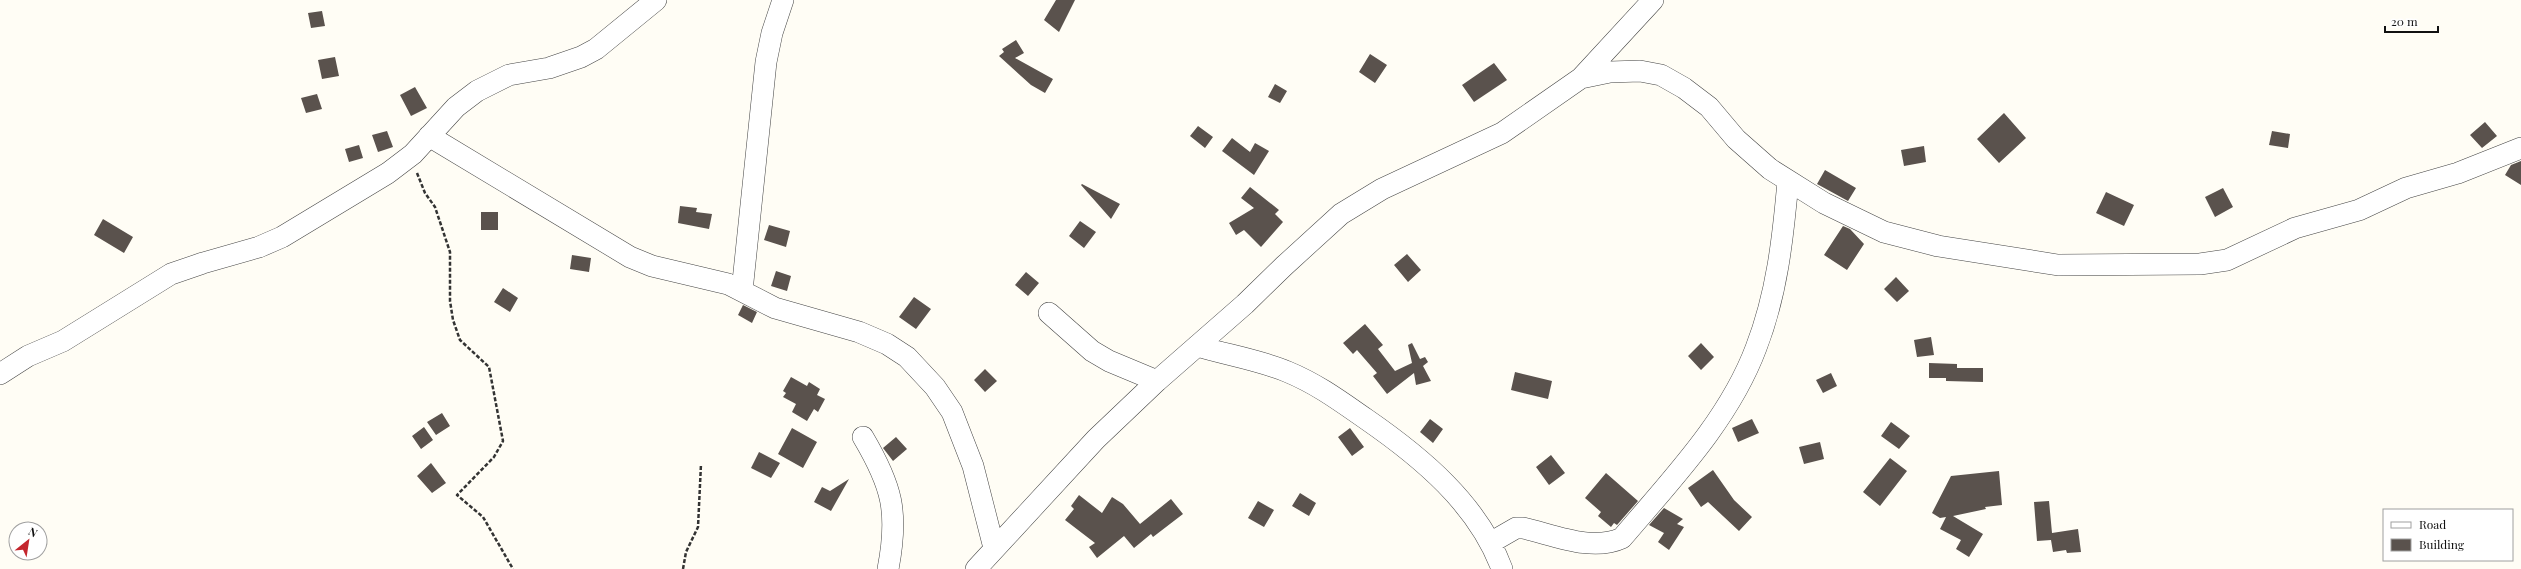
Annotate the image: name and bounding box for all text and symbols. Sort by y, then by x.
scale bar [2385,8,2438,34]
text: 20 m [2391,13,2418,29]
legend [2383,509,2513,561]
text: Road [2419,516,2446,532]
north arrow [8,521,48,561]
text: N [26,523,40,540]
text: Building [2419,536,2465,552]

